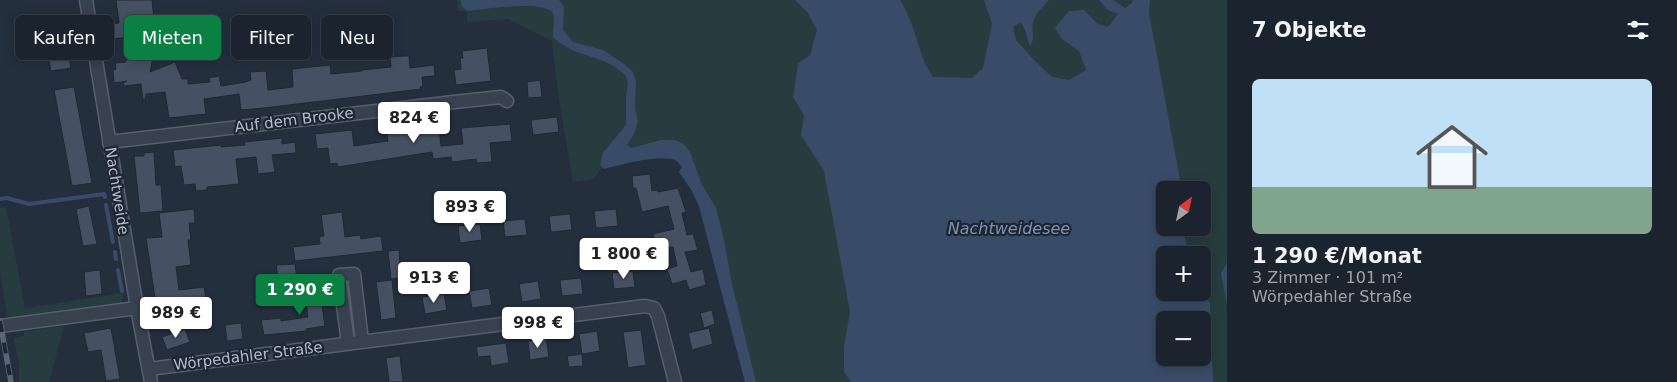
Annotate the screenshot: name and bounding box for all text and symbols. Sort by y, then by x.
chip: Kaufen [15,15,114,60]
chip: Mieten [124,15,221,60]
chip: Filter [231,15,311,60]
chip: Neu [321,15,393,60]
icon: filters [1624,16,1652,44]
text: 7 Objekte [1252,18,1367,42]
pin: 824 € [379,102,449,144]
street label: Auf dem Brooke [233,104,355,136]
text: 824 € [389,108,439,127]
icon: home [1407,112,1497,202]
street label: Nachtweide [101,146,133,236]
north arrow [1156,181,1211,236]
map controls [1156,181,1211,366]
pin: 893 € [435,190,505,233]
text: 893 € [445,197,495,216]
water label: Nachtweidesee [948,219,1070,238]
pin: 1 800 € [578,238,670,280]
text: 1 800 € [591,244,657,263]
text: 1 290 €/Monat [1252,244,1422,268]
button: + [1156,246,1211,301]
pin: 913 € [399,262,469,304]
text: 913 € [409,268,459,287]
text: 3 Zimmer · 101 m² [1252,268,1403,287]
pin: 1 290 € [254,274,346,316]
text: 1 290 € [267,280,333,299]
text: Wörpedahler Straße [1252,287,1412,306]
pin: 989 € [141,296,211,339]
text: 989 € [151,303,201,322]
pin: 998 € [503,306,573,349]
button: − [1156,311,1211,366]
text: 998 € [513,313,563,332]
street label: Wörpedahler Straße [172,338,324,374]

